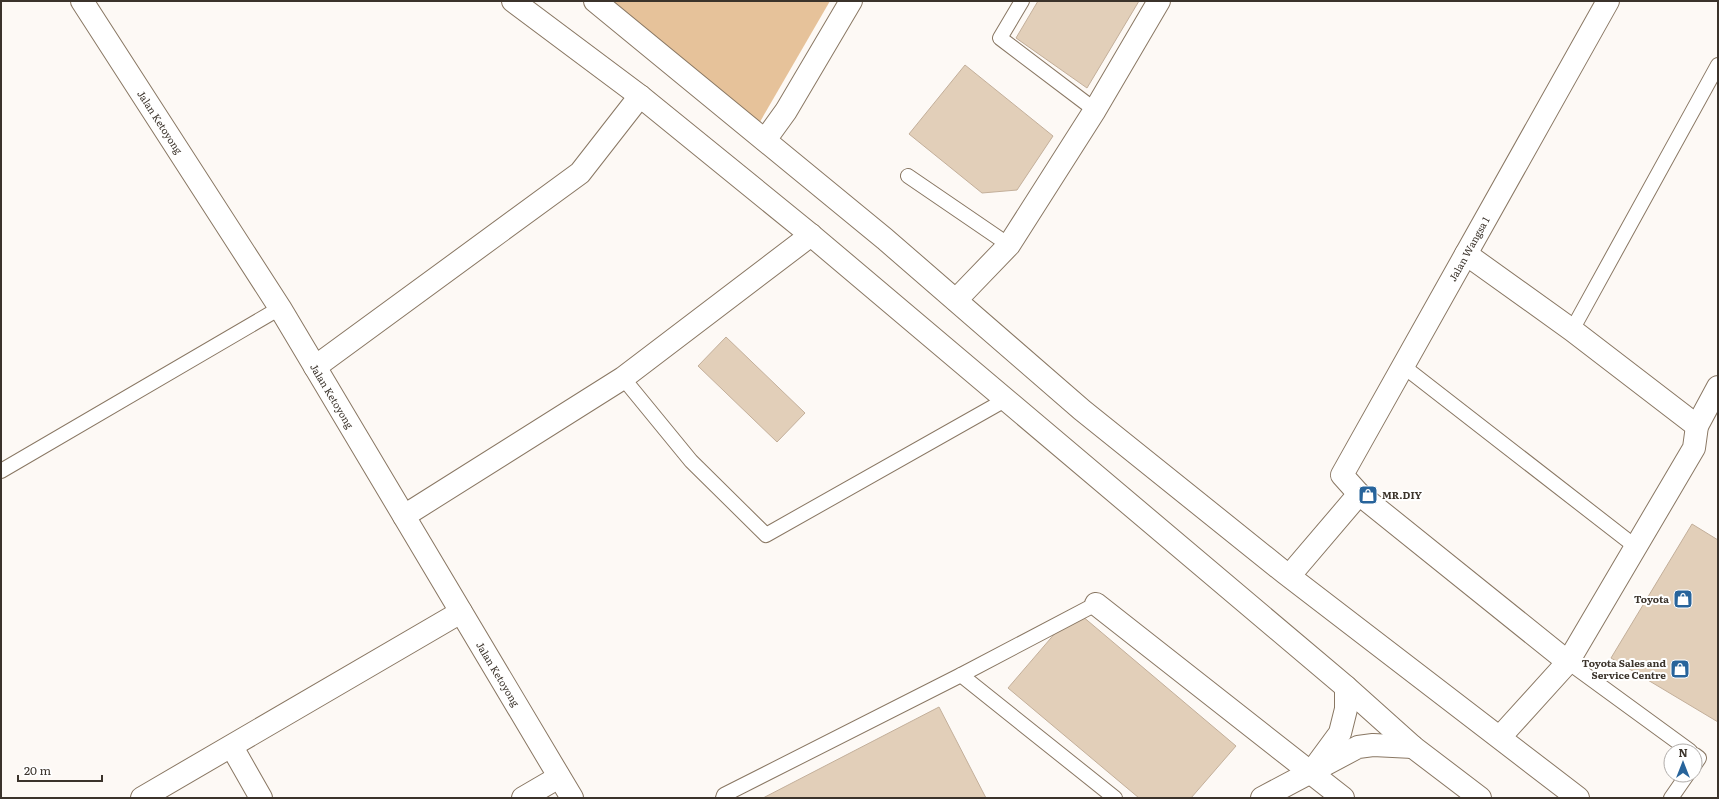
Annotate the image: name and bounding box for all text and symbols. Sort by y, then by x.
street label: Jalan Ketoyong [134,87,187,157]
street label: Jalan Wangsa 1 [1445,214,1493,284]
street label: Jalan Ketoyong [307,360,358,431]
shop icon: MR.DIY [1357,484,1379,506]
place label: MR.DIY [1382,487,1423,502]
shop icon: Toyota [1672,588,1694,610]
place label: Toyota [1634,591,1669,606]
street label: Jalan Ketoyong [473,638,524,709]
place label: Toyota Sales and Service Centre [1582,655,1666,682]
shop icon: Toyota Sales and Service Centre [1669,658,1691,680]
north arrow [1663,743,1703,783]
text: N [1678,744,1688,760]
scale bar [18,757,102,783]
text: 20 m [24,761,51,779]

